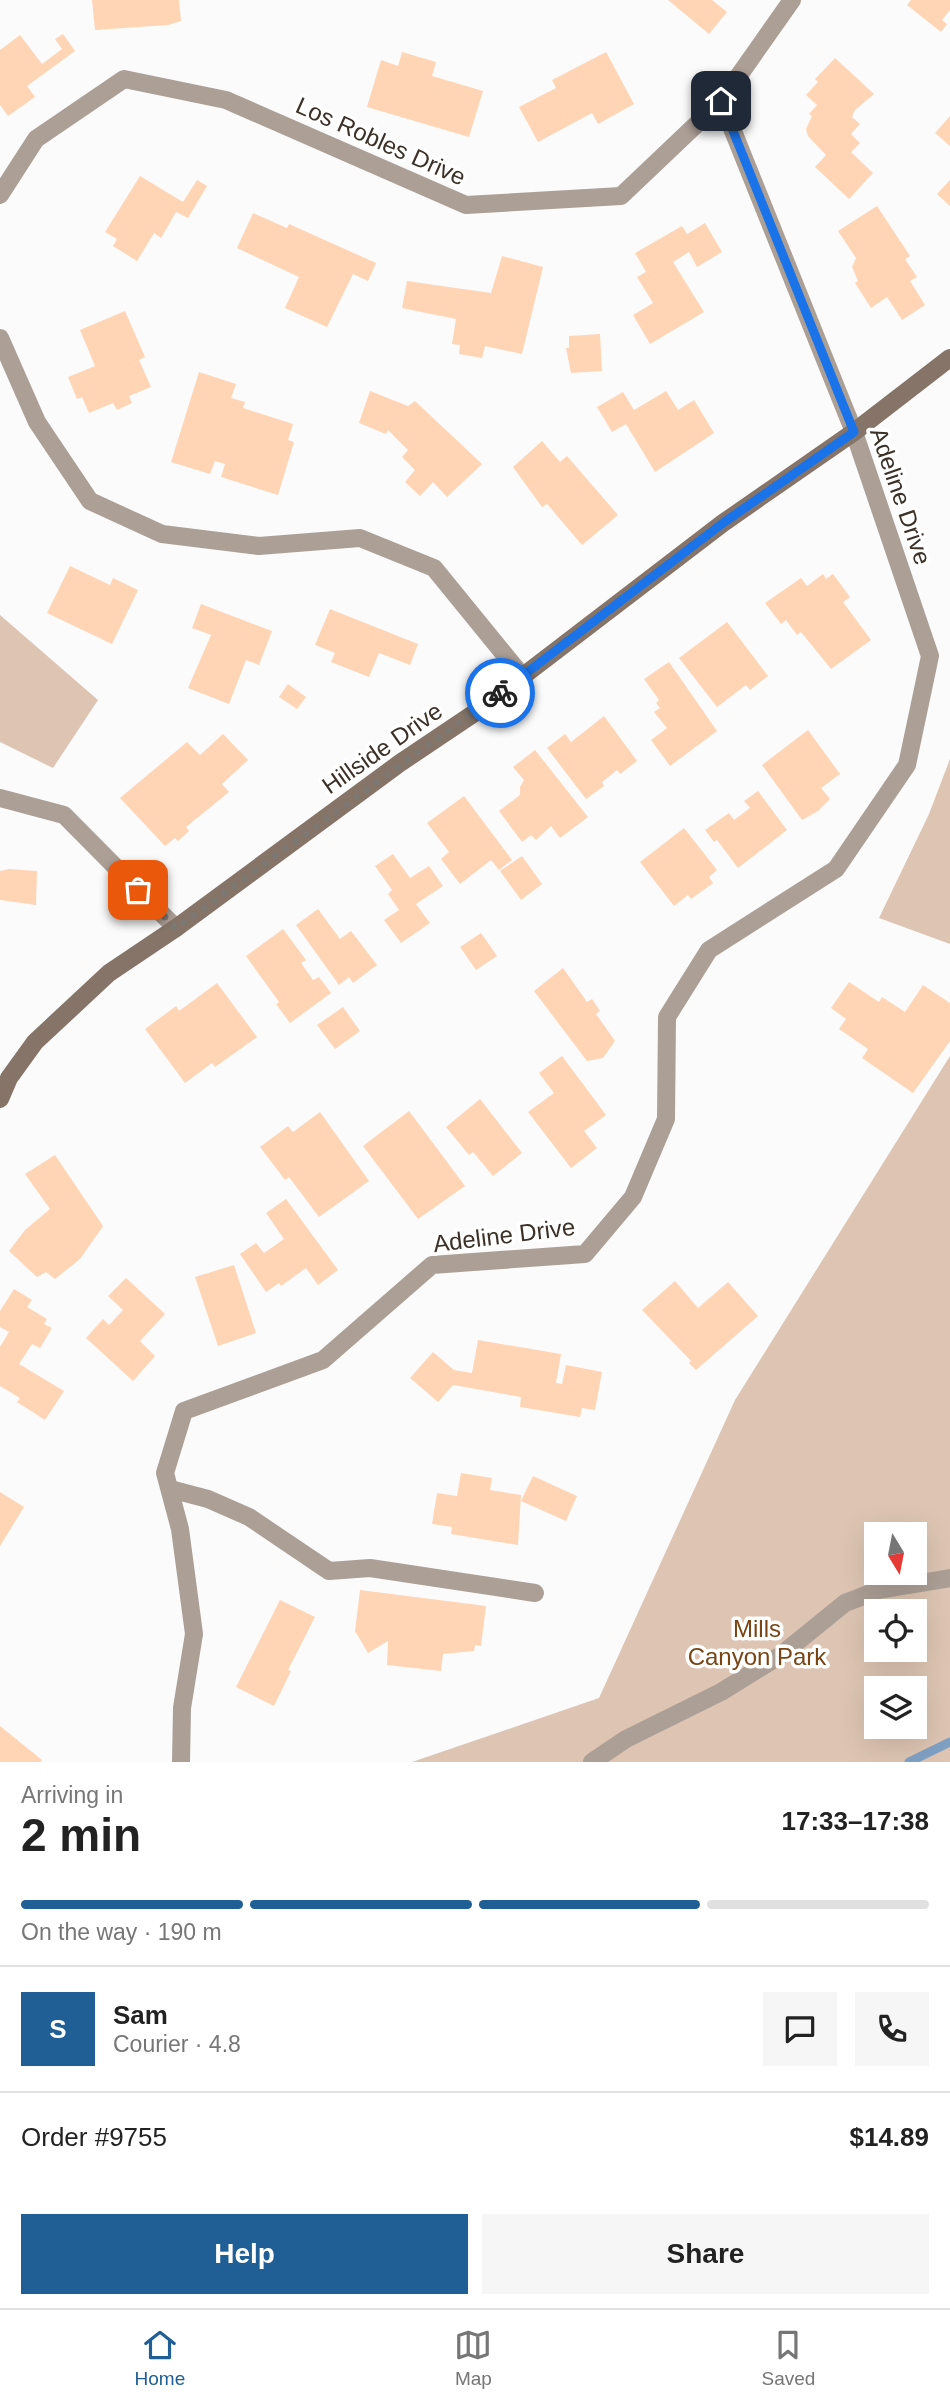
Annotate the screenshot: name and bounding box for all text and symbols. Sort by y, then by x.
pin [691,71,751,131]
icon: home [702,82,740,120]
street label: Los Robles Drive [292,92,470,190]
street label: Adeline Drive [865,424,937,568]
courier [465,658,535,728]
icon: bike [481,674,519,712]
street label: Hillside Drive [317,697,447,799]
pin [108,860,168,920]
icon: bag [119,871,157,909]
street label: Adeline Drive [432,1213,576,1257]
north arrow [864,1522,928,1586]
map controls [864,1522,927,1739]
button: locate [864,1599,927,1662]
park label: Mills Canyon Park [688,1615,827,1670]
button: layers [864,1676,927,1739]
text: Arriving in [21,1782,123,1808]
text: 17:33–17:38 [782,1806,929,1836]
text: 2 min [21,1809,141,1861]
text: On the way · 190 m [21,1919,222,1945]
button: chat [763,1992,837,2066]
button: phone [855,1992,929,2066]
text: Sam [113,2000,168,2030]
text: S [49,2014,67,2044]
text: Courier · 4.8 [113,2031,241,2057]
text: Order #9755 [21,2122,167,2152]
text: $14.89 [849,2122,929,2152]
button: Help [21,2214,468,2294]
button: Share [482,2214,929,2294]
tab: Home [135,2326,185,2390]
tab: Map [454,2326,492,2390]
tab: Saved [762,2326,815,2390]

